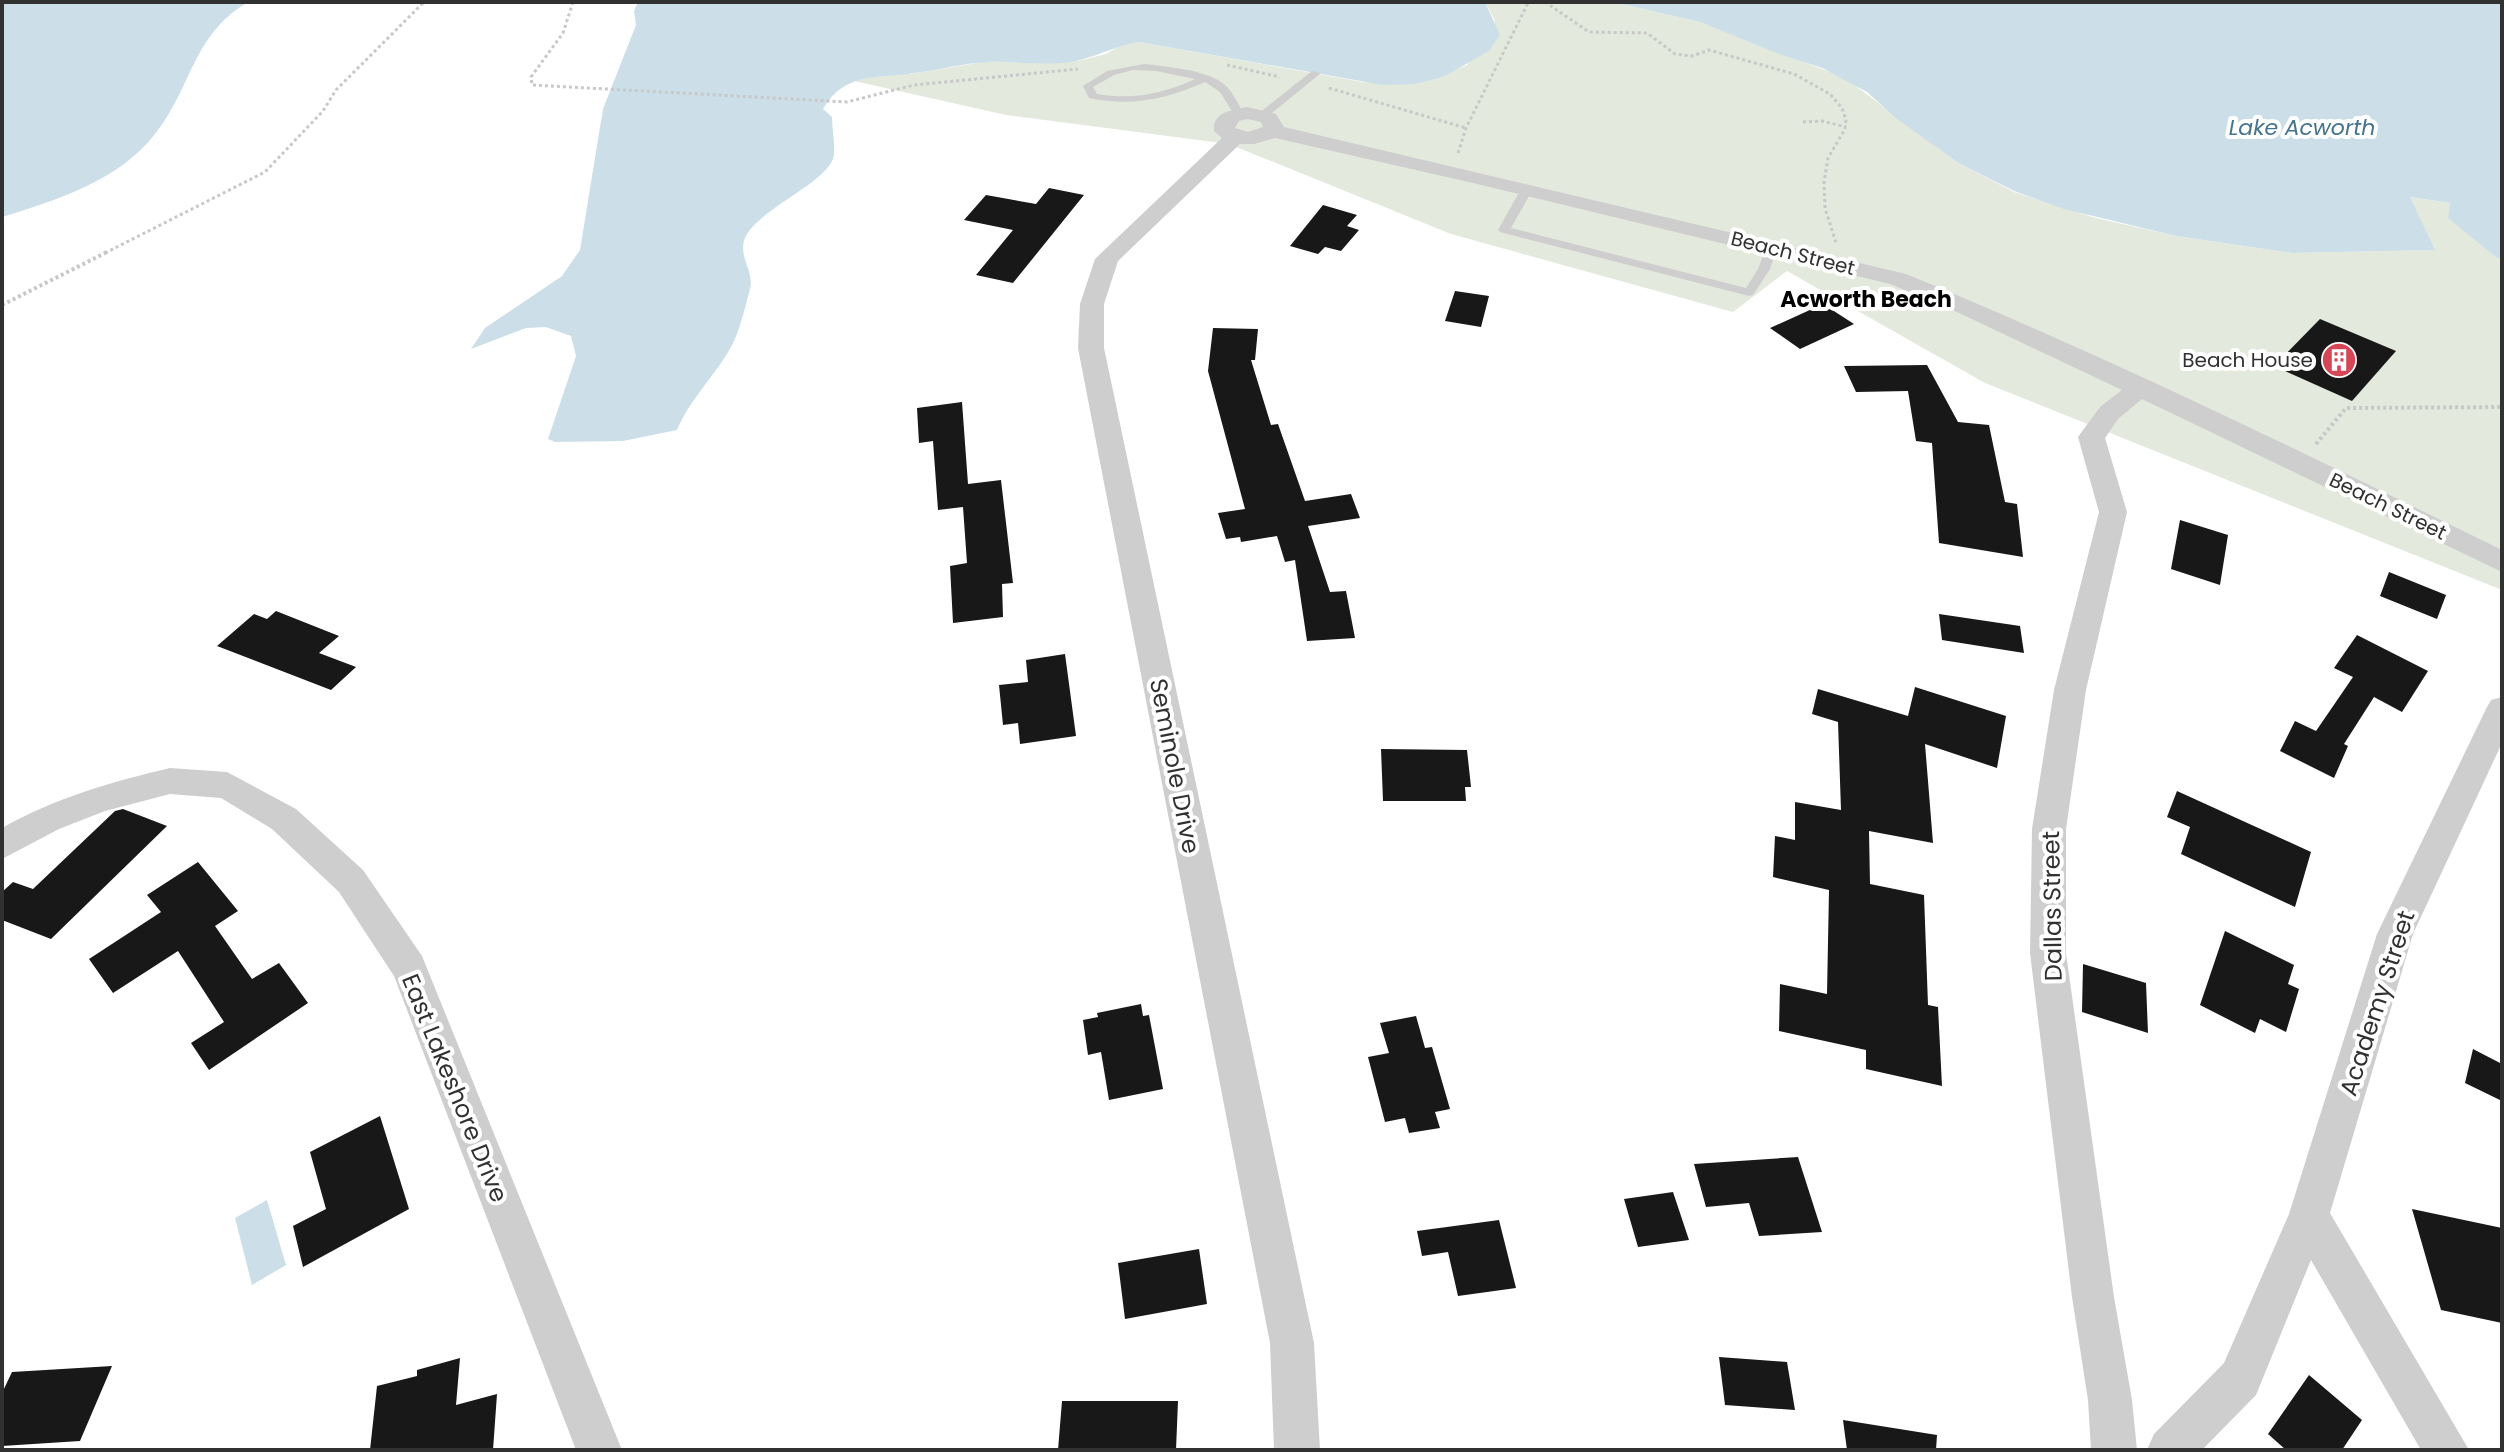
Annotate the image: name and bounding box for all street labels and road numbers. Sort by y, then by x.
street label: Beach Street [1728,224,1858,282]
street label: Beach Street [2325,466,2451,546]
street label: Seminole Drive [1142,676,1208,856]
street label: Dallas Street [2034,831,2070,981]
street label: Academy Street [2331,906,2423,1100]
street label: East Lakeshore Drive [394,969,516,1207]

